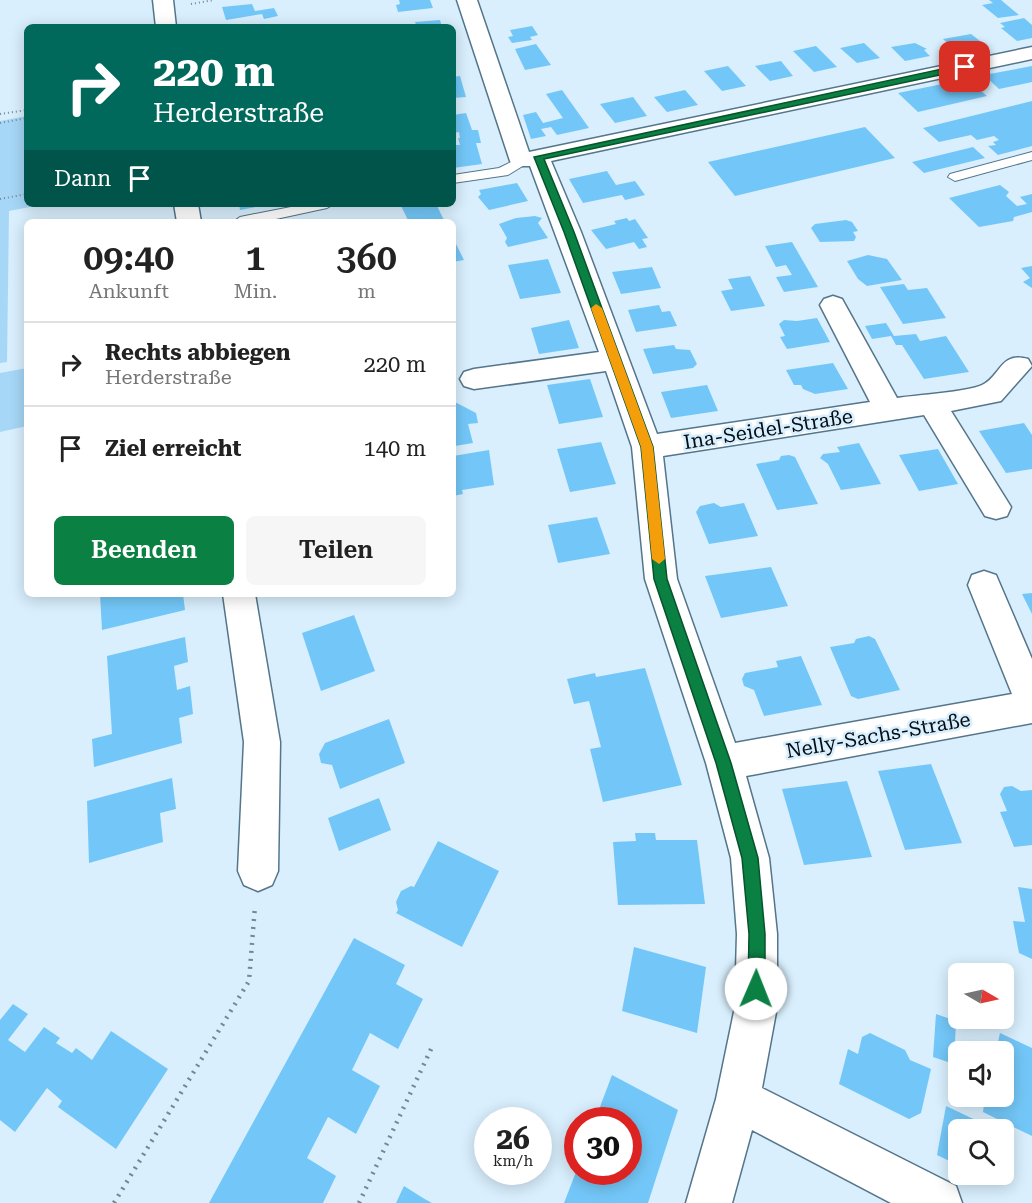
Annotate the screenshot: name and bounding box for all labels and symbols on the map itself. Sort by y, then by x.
pin [939,41,990,92]
street label: Ina-Seidel-Straße [682,404,854,454]
street label: Nelly-Sachs-Straße [784,707,972,763]
position arrow [724,957,788,1021]
north arrow [948,963,1014,1029]
speed limit sign: 30 [564,1107,642,1185]

